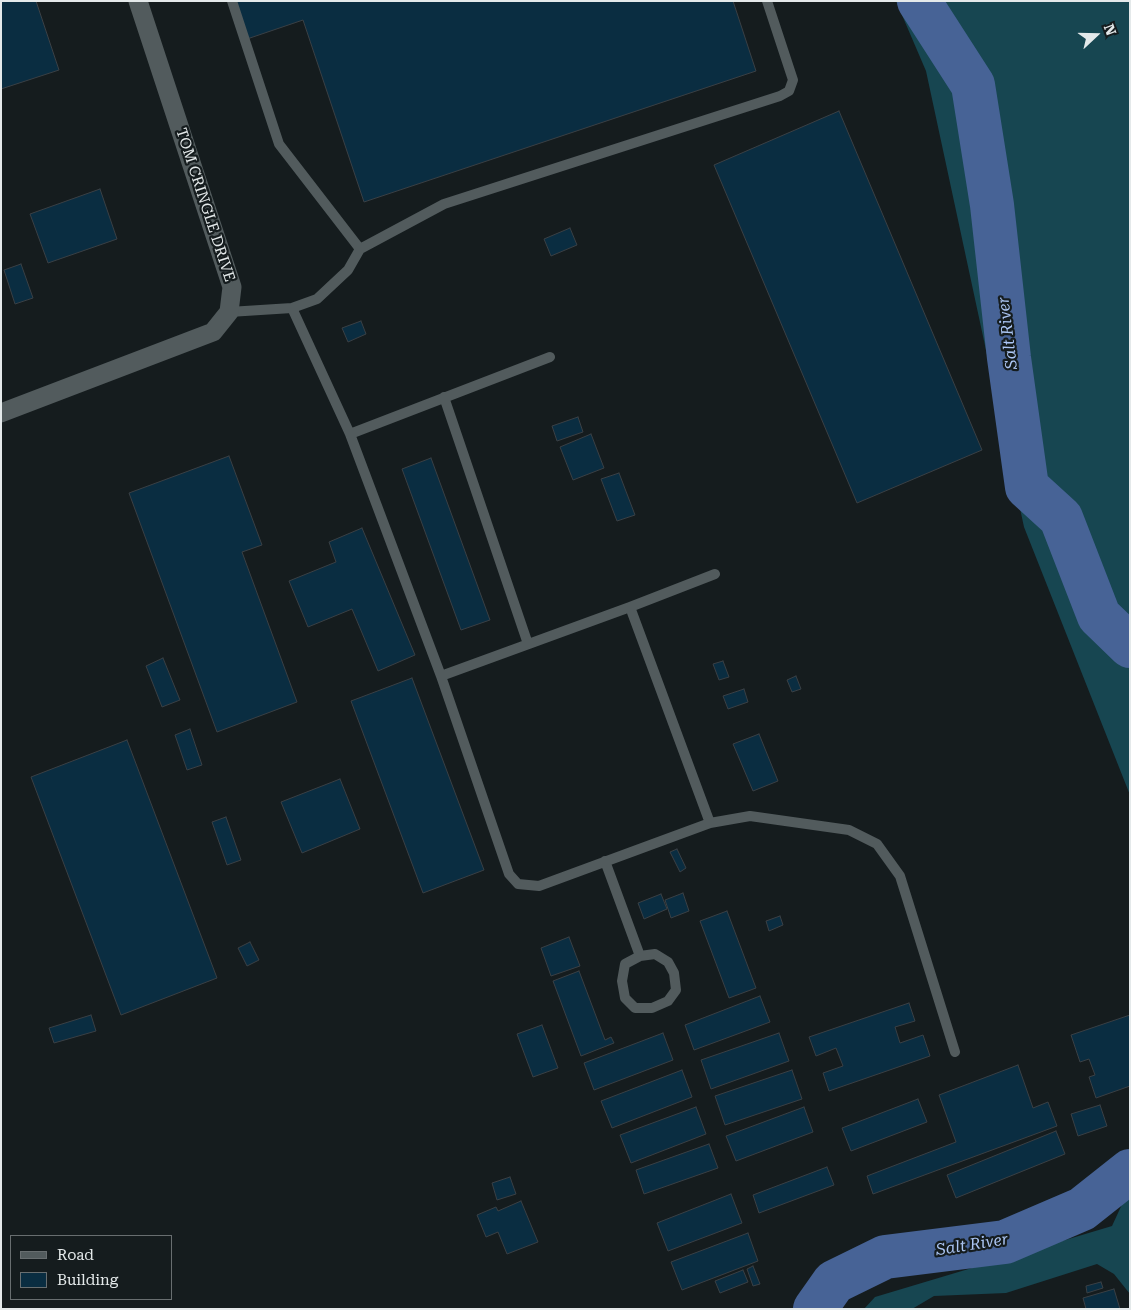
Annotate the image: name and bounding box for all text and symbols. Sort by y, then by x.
north arrow [1071,10,1121,60]
text: N [1101,22,1119,38]
street label: TOM CRINGLE DRIVE [172,126,238,284]
water label: Salt River [994,296,1022,370]
water label: Salt River [934,1230,1010,1260]
legend [10,1235,172,1300]
text: Road [57,1246,94,1264]
text: Building [57,1271,118,1289]

